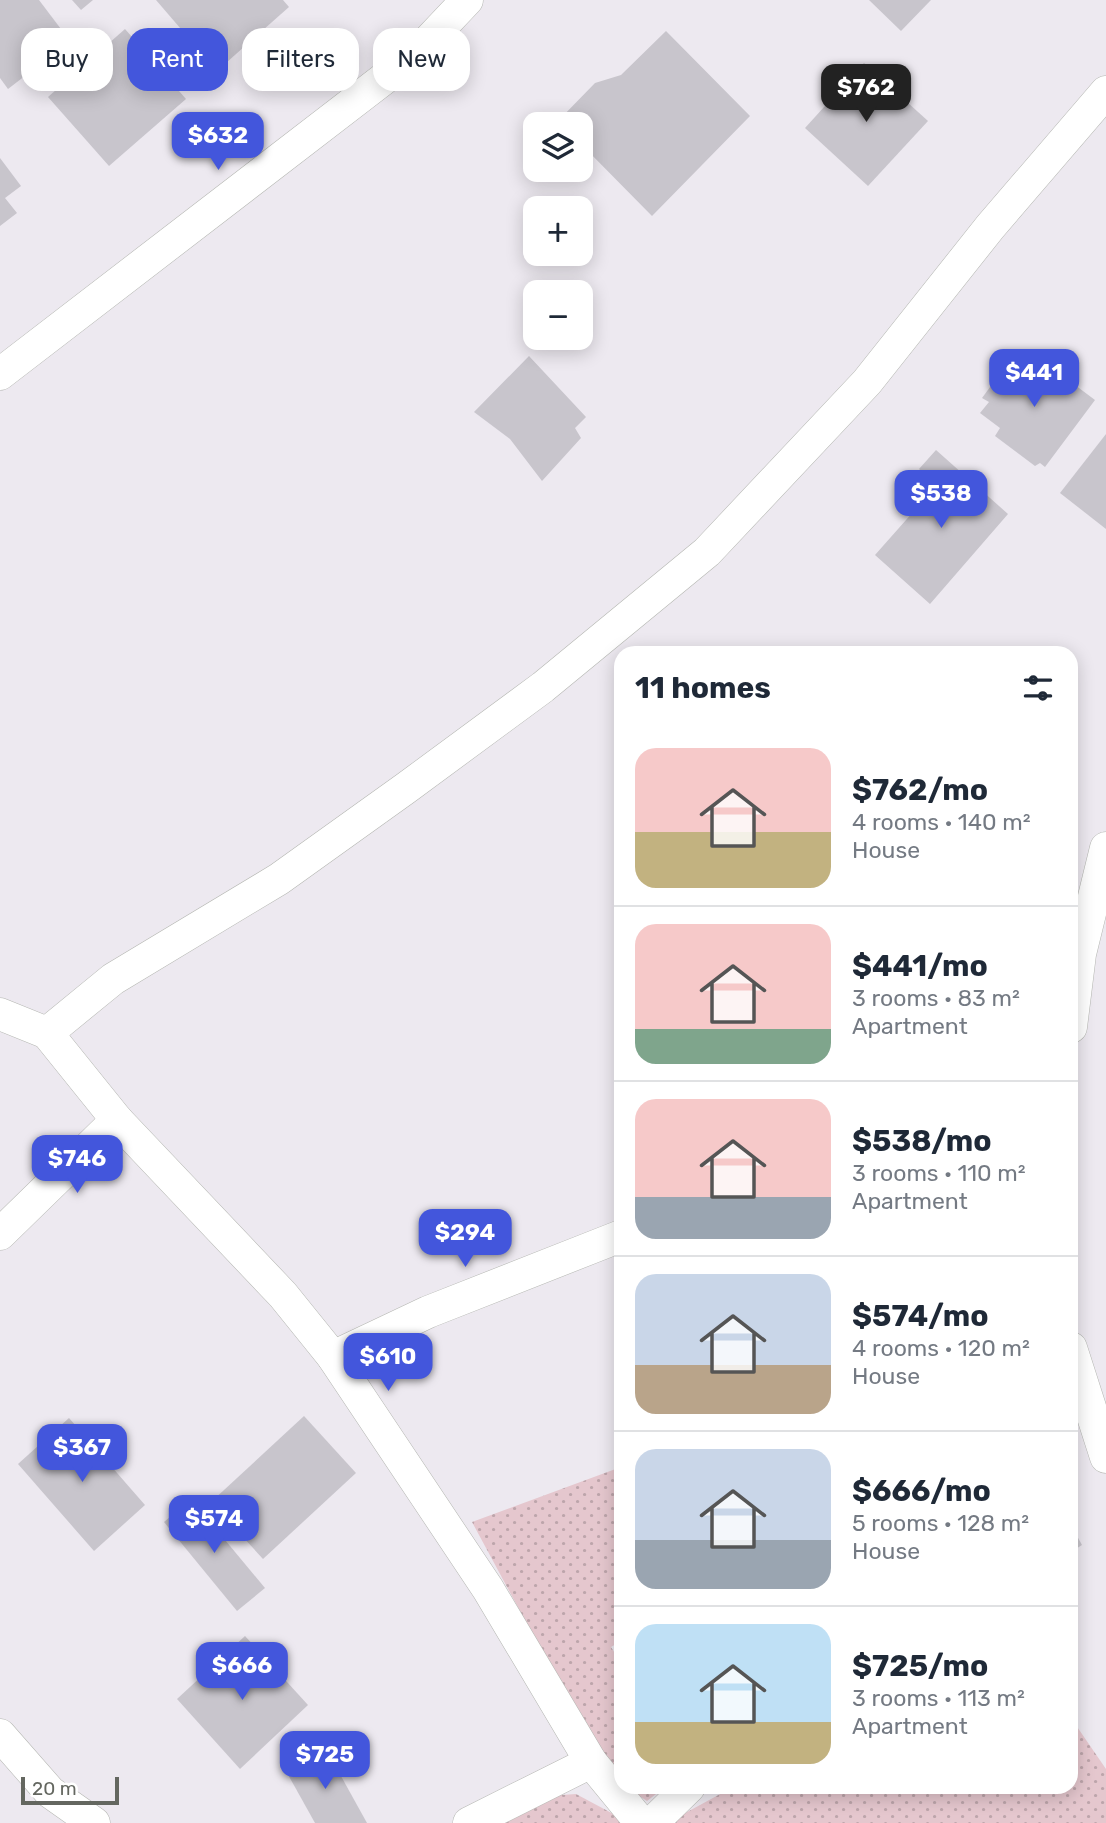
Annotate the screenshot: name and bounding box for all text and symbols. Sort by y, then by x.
chip: Buy [21,28,113,91]
chip: Rent [127,28,228,91]
chip: Filters [242,28,359,91]
chip: New [373,28,470,91]
pin: $762 [825,64,907,124]
text: $762 [837,73,895,101]
map controls [523,112,593,350]
button: layers [523,112,593,182]
pin: $632 [177,113,259,172]
text: $632 [188,121,248,149]
button: + [523,196,593,266]
button: − [523,280,593,350]
pin: $441 [993,350,1075,409]
text: $441 [1005,358,1063,386]
pin: $538 [900,470,982,530]
text: $538 [911,479,971,507]
icon: filters [1019,669,1057,707]
text: 11 homes [635,670,771,706]
text: $762/mo [852,772,988,808]
icon: home [691,776,775,860]
text: 4 rooms · 140 m² [852,808,1031,836]
text: House [852,836,920,864]
text: $441/mo [852,948,988,984]
icon: home [691,952,775,1036]
text: 3 rooms · 83 m² [852,984,1020,1012]
text: Apartment [852,1012,968,1040]
text: $538/mo [852,1123,992,1159]
icon: home [691,1127,775,1211]
pin: $746 [36,1136,118,1195]
text: $746 [48,1144,106,1172]
text: 3 rooms · 110 m² [852,1159,1026,1187]
text: Apartment [852,1187,968,1215]
pin: $294 [424,1210,506,1269]
text: $294 [435,1218,495,1246]
text: $574/mo [852,1298,989,1334]
icon: home [691,1302,775,1386]
pin: $610 [347,1334,429,1393]
text: 4 rooms · 120 m² [852,1334,1030,1362]
text: $610 [360,1342,416,1370]
text: House [852,1362,920,1390]
pin: $367 [41,1424,123,1484]
text: $367 [53,1433,111,1461]
text: $666/mo [852,1473,991,1509]
icon: home [691,1477,775,1561]
pin: $574 [173,1496,255,1555]
text: $574 [185,1504,243,1532]
text: 5 rooms · 128 m² [852,1509,1029,1537]
text: House [852,1537,920,1565]
pin: $666 [201,1642,283,1702]
text: $725/mo [852,1648,988,1684]
text: $666 [212,1651,272,1679]
icon: home [691,1652,775,1736]
text: 3 rooms · 113 m² [852,1684,1025,1712]
text: Apartment [852,1712,968,1740]
pin: $725 [284,1732,366,1791]
text: $725 [296,1740,354,1768]
scale bar [21,1774,119,1806]
text: 20 m [32,1777,77,1800]

